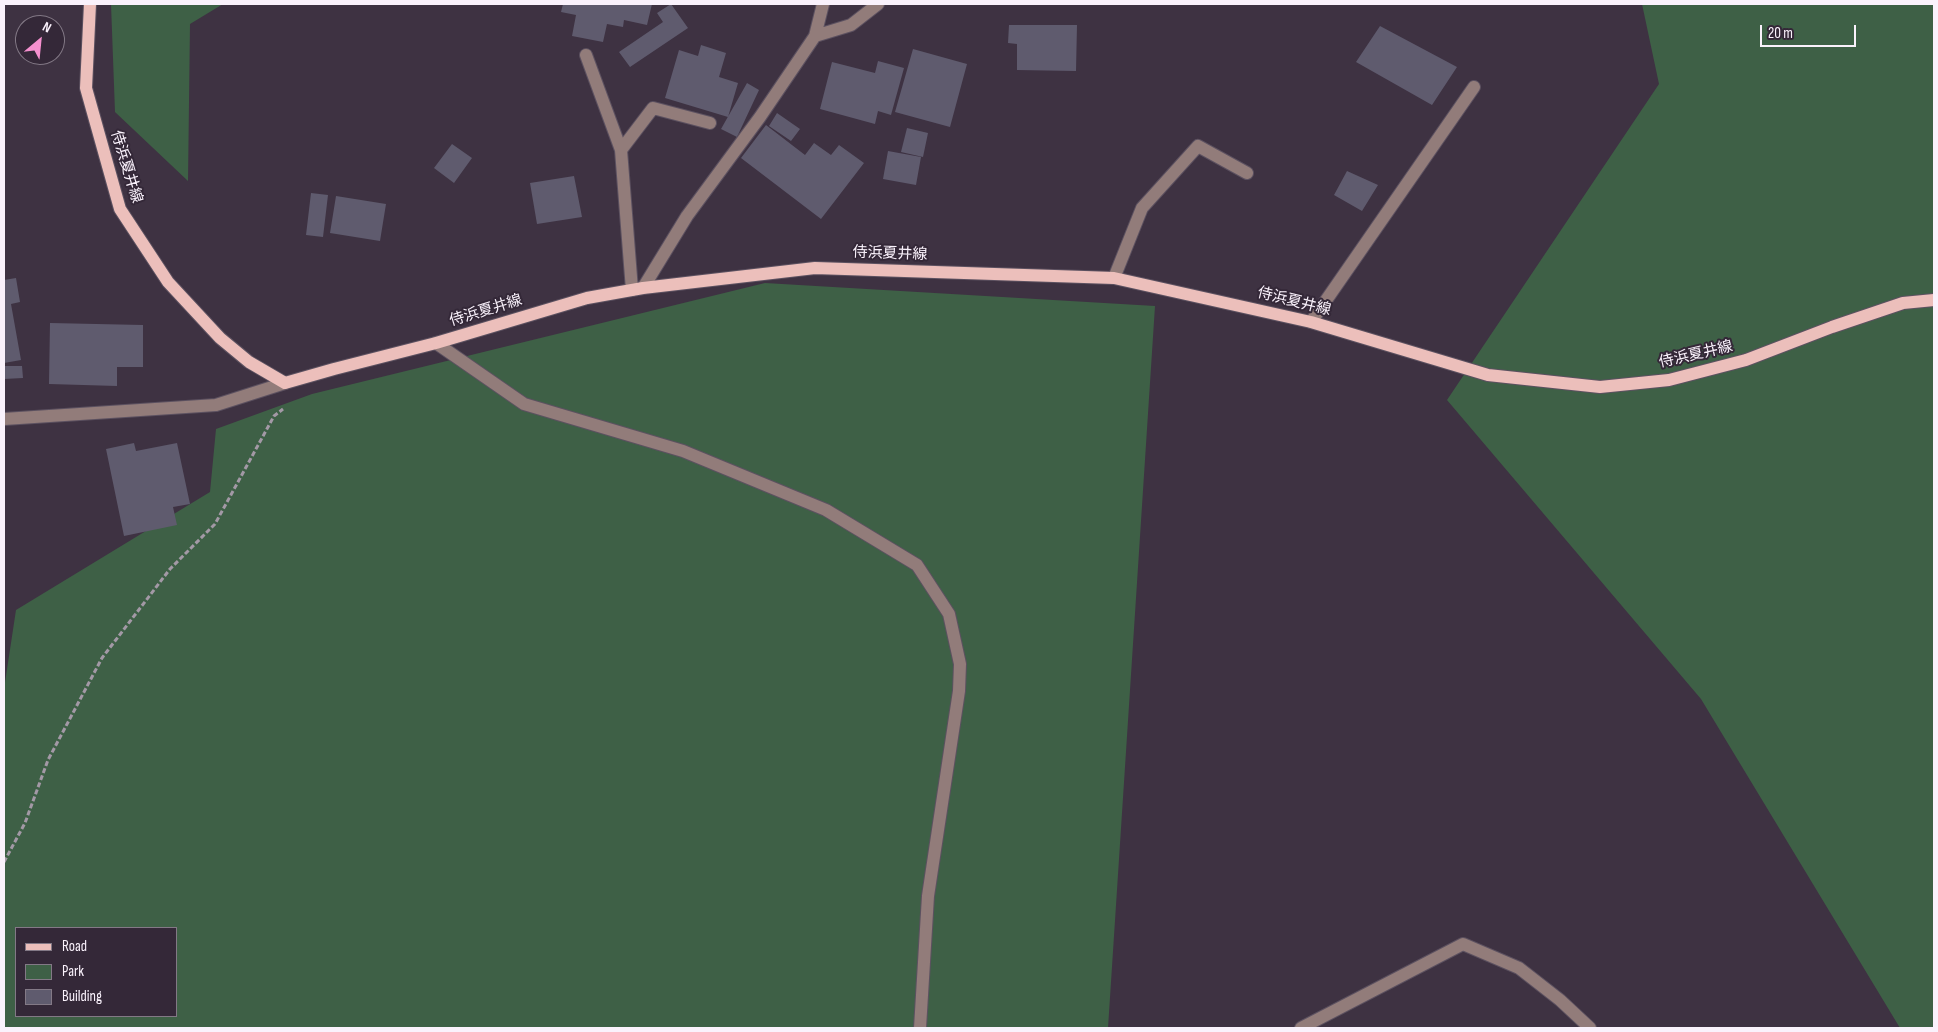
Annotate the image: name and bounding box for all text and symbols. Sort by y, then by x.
north arrow [15,15,65,65]
scale bar [1763,15,1859,47]
text: N [40,18,54,36]
text: 20 m [1768,24,1793,43]
street label: 侍浜夏井線 [106,129,146,205]
street label: 侍浜夏井線 [852,244,928,264]
street label: 侍浜夏井線 [1255,284,1333,320]
street label: 侍浜夏井線 [448,291,524,331]
street label: 侍浜夏井線 [1657,338,1735,372]
legend [15,927,178,1017]
text: Road [62,937,87,956]
text: Park [62,962,84,981]
text: Building [62,987,102,1006]

